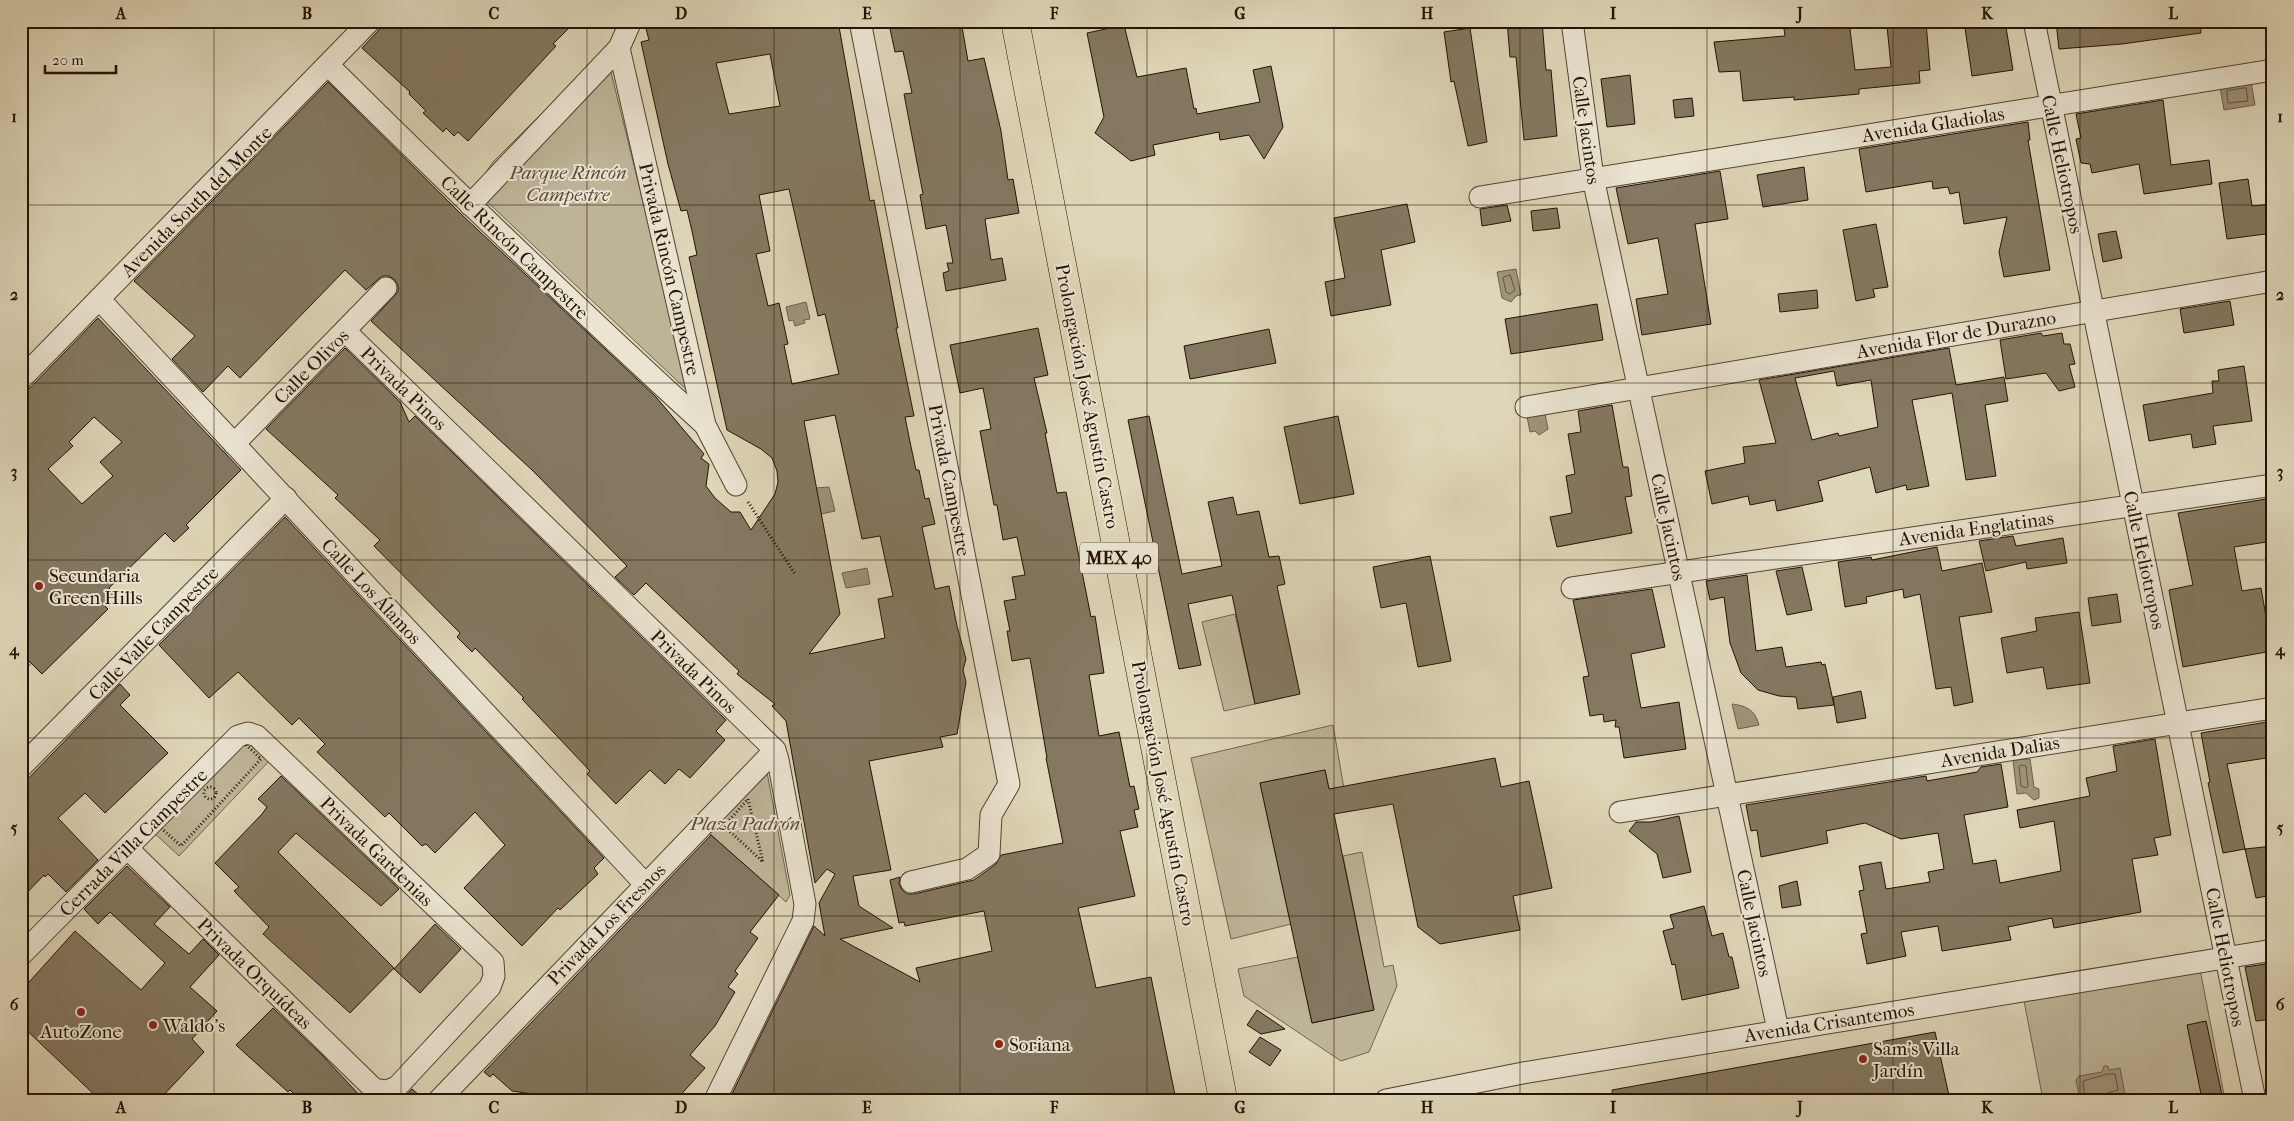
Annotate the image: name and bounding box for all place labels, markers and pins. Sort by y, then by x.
place label: Secundaria Green Hills [49,565,143,609]
marker: Secundaria Green Hills [33,580,45,592]
marker: AutoZone [75,1006,87,1018]
place label: Waldo's [162,1015,225,1037]
marker: Waldo's [147,1019,159,1031]
place label: AutoZone [39,1021,122,1043]
place label: Soriana [1009,1034,1071,1056]
marker: Soriana [993,1038,1005,1050]
place label: Sam's Villa Jardín [1871,1038,1960,1082]
marker: Sam's Villa Jardín [1857,1053,1869,1065]

